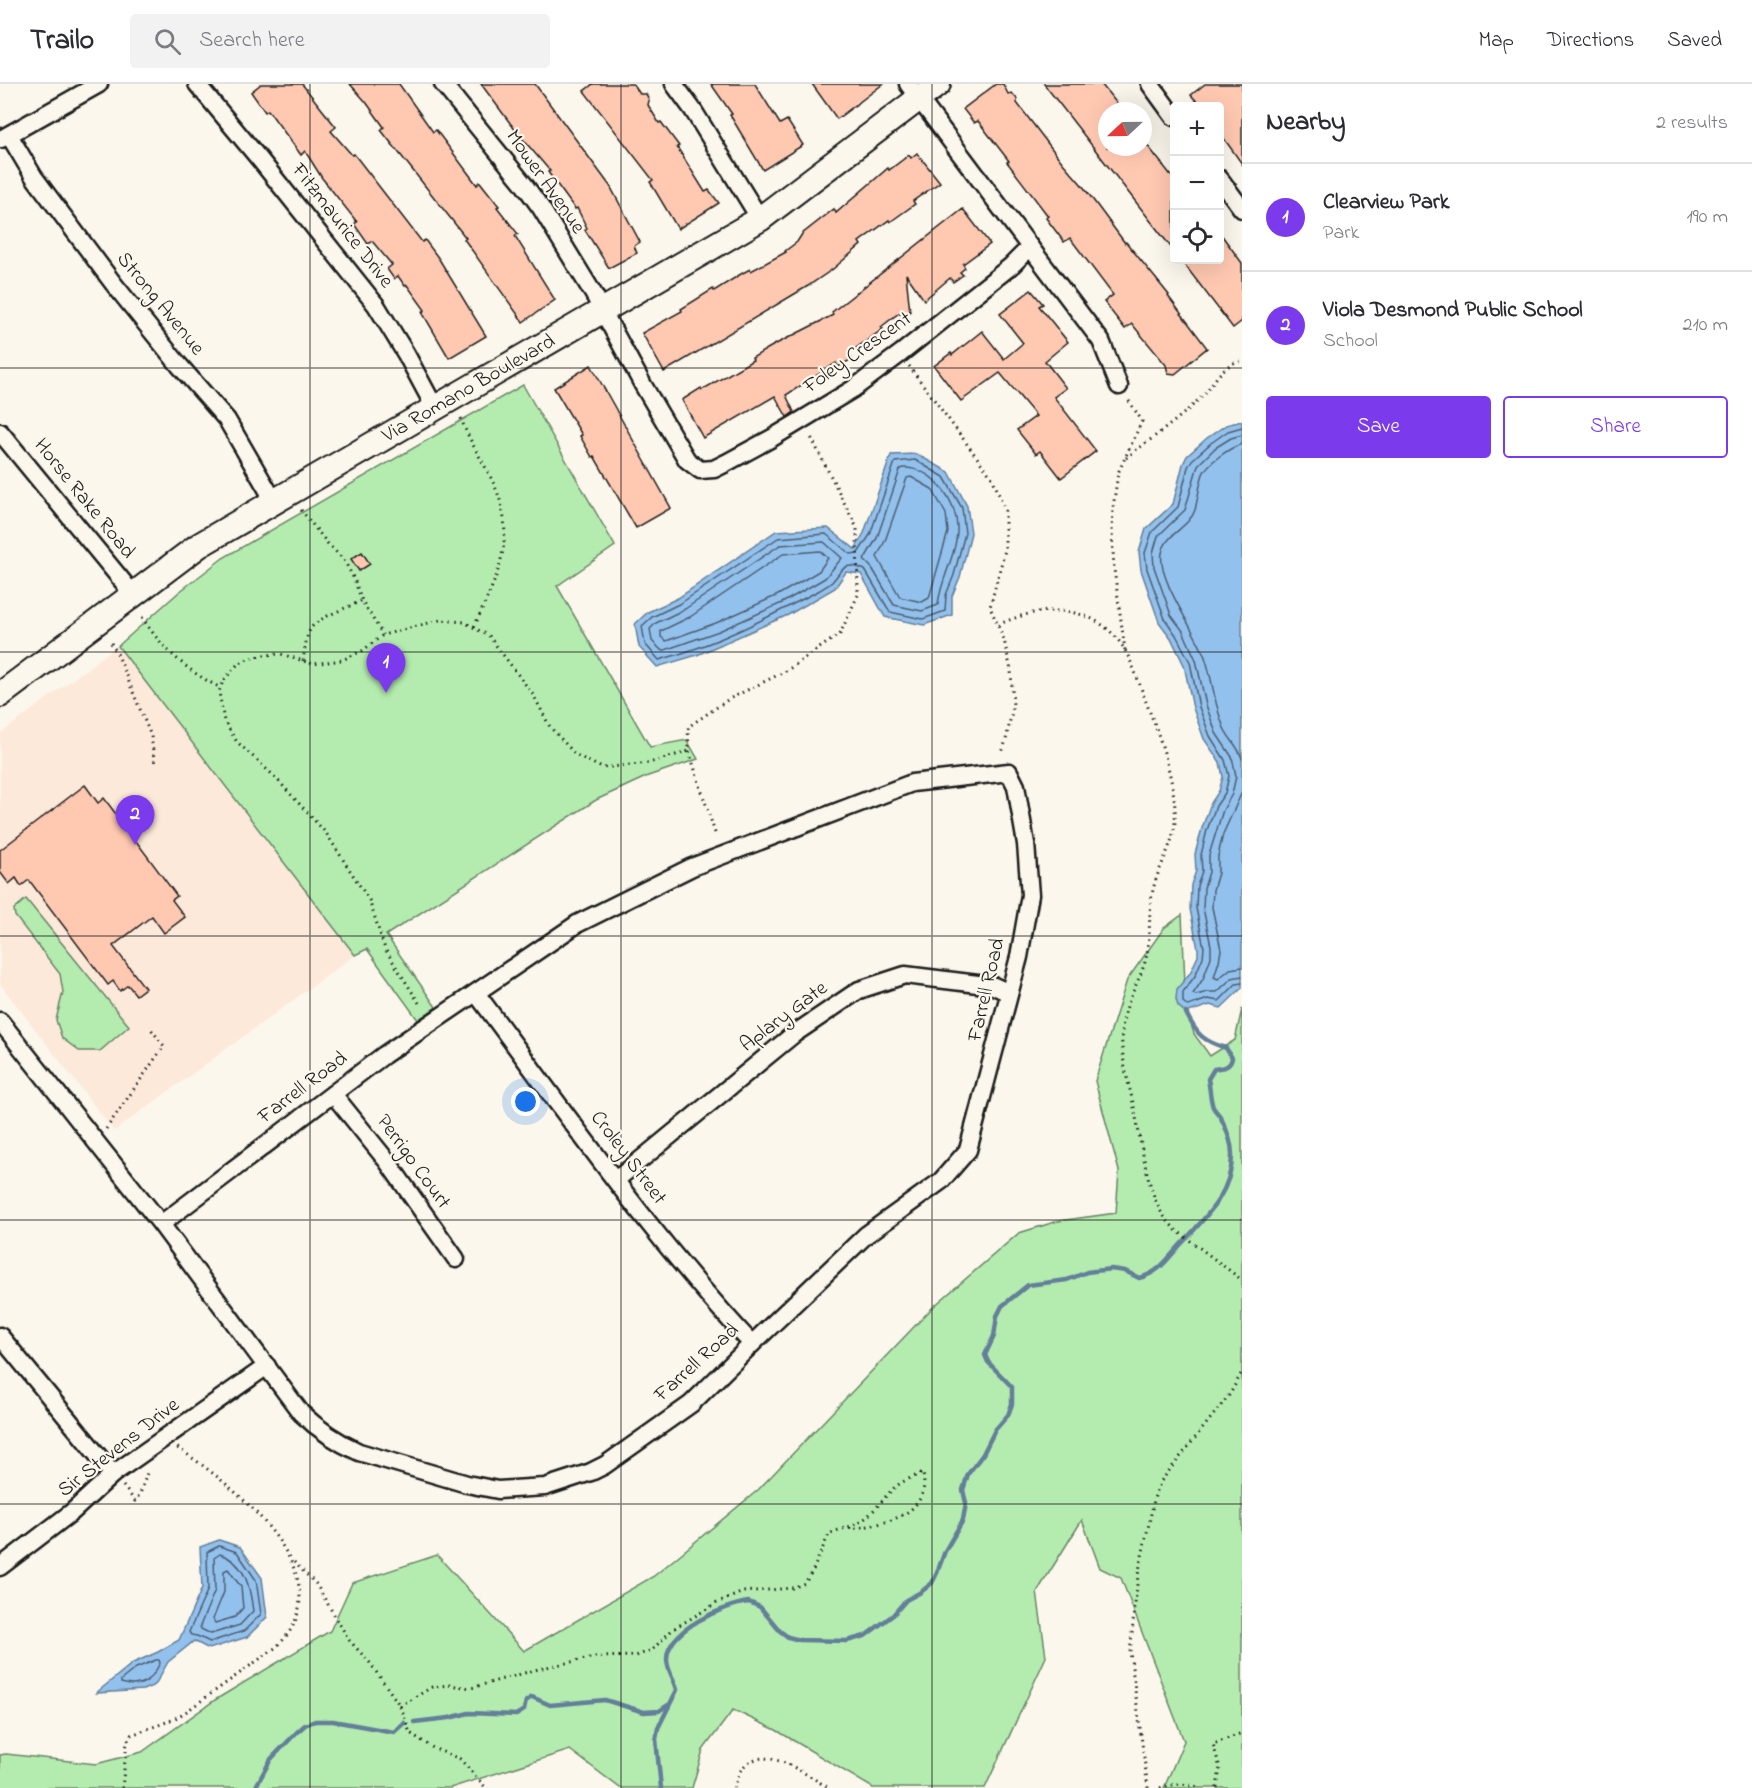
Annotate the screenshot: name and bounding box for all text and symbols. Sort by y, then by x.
search box [130,14,550,68]
text: Trailo [30,21,94,62]
icon: search [151,25,184,58]
text: Search here [199,25,305,57]
text: Map [1478,26,1514,56]
text: Directions [1547,26,1634,56]
text: Saved [1667,26,1722,56]
north arrow [1098,102,1152,156]
map controls [1170,102,1224,264]
button: + [1170,102,1224,156]
text: Nearby [1266,104,1345,142]
text: 2 results [1656,109,1728,138]
street label: Mower Avenue [498,124,592,241]
button: − [1170,156,1224,210]
street label: Fitzmaurice Drive [283,157,401,295]
text: Clearview Park [1323,187,1449,219]
text: 1 [1282,203,1289,232]
text: 190 m [1686,203,1728,232]
button: locate [1170,210,1224,264]
text: Park [1323,219,1359,248]
street label: Strong Avenue [107,246,212,364]
text: Viola Desmond Public School [1323,295,1583,327]
street label: Foley Crescent [797,305,919,404]
text: 2 [1281,311,1290,340]
text: 210 m [1683,311,1728,340]
street label: Via Romano Boulevard [376,327,561,451]
text: School [1323,327,1378,356]
button: Save [1266,396,1491,458]
button: Share [1503,396,1728,458]
street label: Horse Rake Road [26,432,142,566]
pin: 1 [366,644,406,693]
pin: 2 [116,796,154,845]
street label: Farrell Road [960,935,1014,1046]
street label: Aplary Gate [734,974,836,1062]
street label: Farrell Road [251,1044,354,1132]
your location [511,1087,540,1116]
street label: Croley Street [581,1105,673,1213]
street label: Perrigo Court [367,1108,458,1217]
street label: Farrell Road [647,1316,746,1410]
street label: Sir Stevens Drive [52,1390,187,1505]

